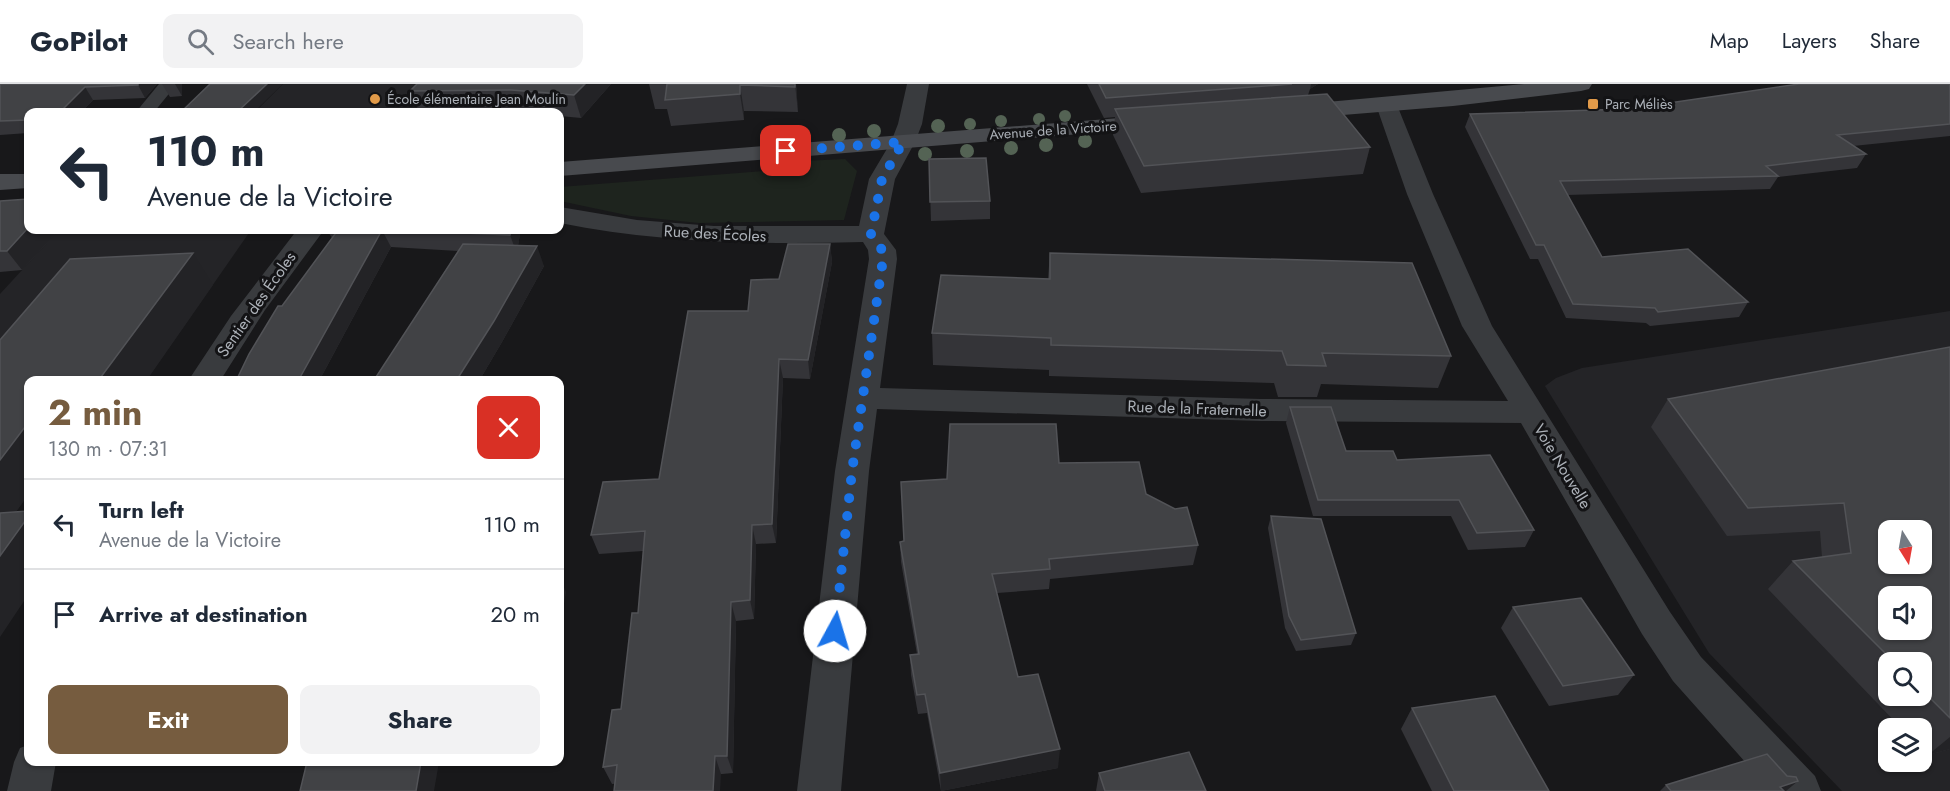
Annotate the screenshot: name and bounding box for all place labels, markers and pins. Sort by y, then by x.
place label: École élémentaire Jean Moulin [387,89,566,109]
marker: École élémentaire Jean Moulin [368,92,382,106]
place label: Parc Méliès [1605,94,1673,114]
marker: Parc Méliès [1586,97,1600,111]
pin [760,125,811,176]

